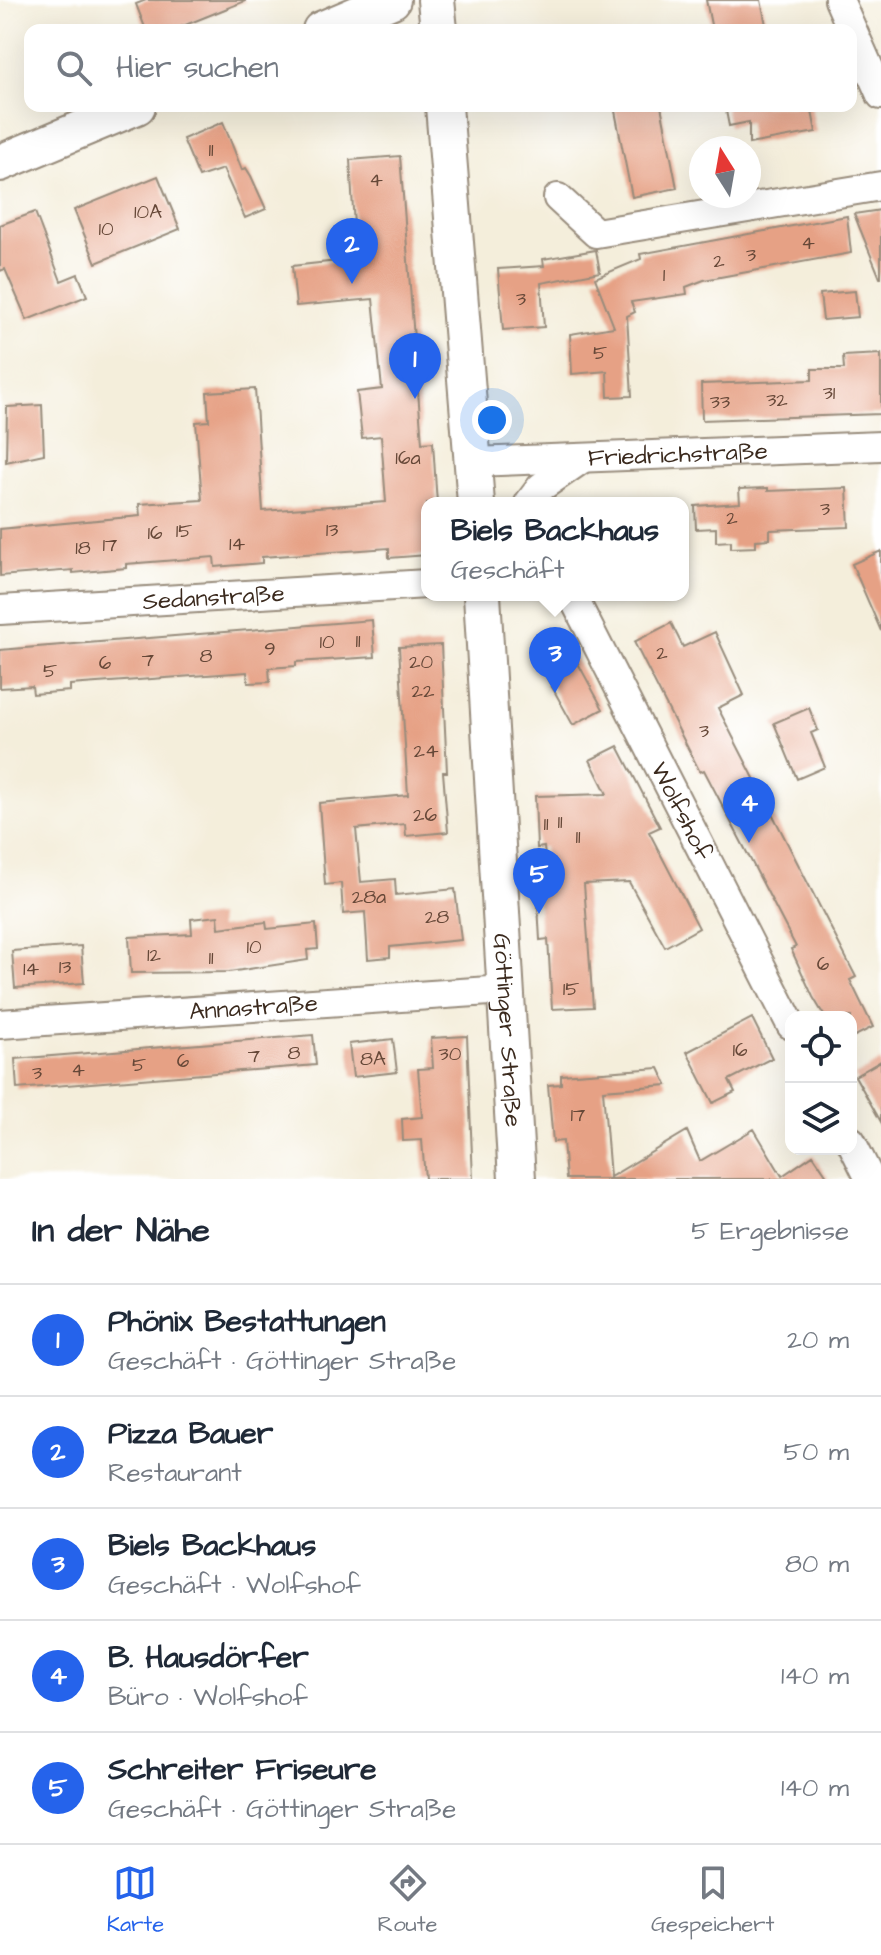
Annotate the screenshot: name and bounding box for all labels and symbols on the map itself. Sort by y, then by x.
house number: 11 [208,136,214,164]
north arrow [689,136,761,208]
house number: 4 [369,166,383,194]
house number: 10A [134,198,162,226]
house number: 10 [98,215,114,243]
pin: 2 [326,218,378,284]
house number: 4 [801,229,815,257]
house number: 3 [746,241,756,269]
house number: 2 [713,247,725,275]
house number: 1 [663,261,666,289]
house number: 3 [516,285,526,313]
pin: 1 [389,333,441,399]
house number: 5 [593,339,607,367]
house number: 31 [823,379,836,407]
house number: 32 [766,386,788,414]
house number: 33 [710,388,730,416]
your location [472,400,512,440]
street label: Friedrichstraße [587,434,769,476]
house number: 16a [395,444,421,472]
house number: 3 [820,495,830,523]
house number: 2 [726,504,738,532]
house number: 13 [326,516,338,544]
house number: 15 [176,517,192,545]
house number: 16 [147,519,163,547]
house number: 14 [229,530,245,558]
house number: 17 [103,531,117,559]
house number: 18 [75,534,91,562]
street label: Sedanstraße [142,577,286,619]
house number: 11 [355,627,361,655]
pin: 3 [529,627,581,693]
house number: 10 [319,628,335,656]
house number: 9 [264,635,276,663]
house number: 2 [656,639,668,667]
house number: 8 [200,642,213,670]
house number: 7 [142,646,154,674]
house number: 20 [409,648,433,676]
house number: 6 [99,649,112,677]
house number: 5 [43,657,57,685]
house number: 22 [412,677,435,705]
house number: 3 [699,717,709,745]
house number: 24 [413,737,439,765]
street label: Wolfshof [642,756,720,867]
pin: 4 [723,777,775,843]
house number: 26 [413,801,437,829]
house number: 11 [557,808,563,836]
house number: 11 [543,810,549,838]
house number: 11 [575,823,581,851]
pin: 5 [513,848,565,914]
house number: 28a [352,883,386,911]
house number: 28 [425,903,449,931]
street label: Göttinger Straße [484,932,530,1128]
house number: 10 [246,933,262,961]
house number: 12 [147,941,162,969]
house number: 11 [208,944,214,972]
house number: 6 [817,950,830,978]
house number: 13 [59,953,71,981]
house number: 14 [23,955,39,983]
house number: 15 [563,975,579,1003]
street label: Annastraße [188,987,319,1029]
house number: 16 [732,1036,748,1064]
house number: 8 [288,1039,301,1067]
house number: 30 [439,1040,462,1068]
house number: 7 [248,1042,260,1070]
house number: 8A [360,1045,386,1073]
house number: 6 [177,1047,190,1075]
house number: 5 [132,1051,146,1079]
house number: 4 [71,1056,85,1084]
house number: 3 [32,1059,42,1087]
house number: 17 [571,1101,585,1129]

